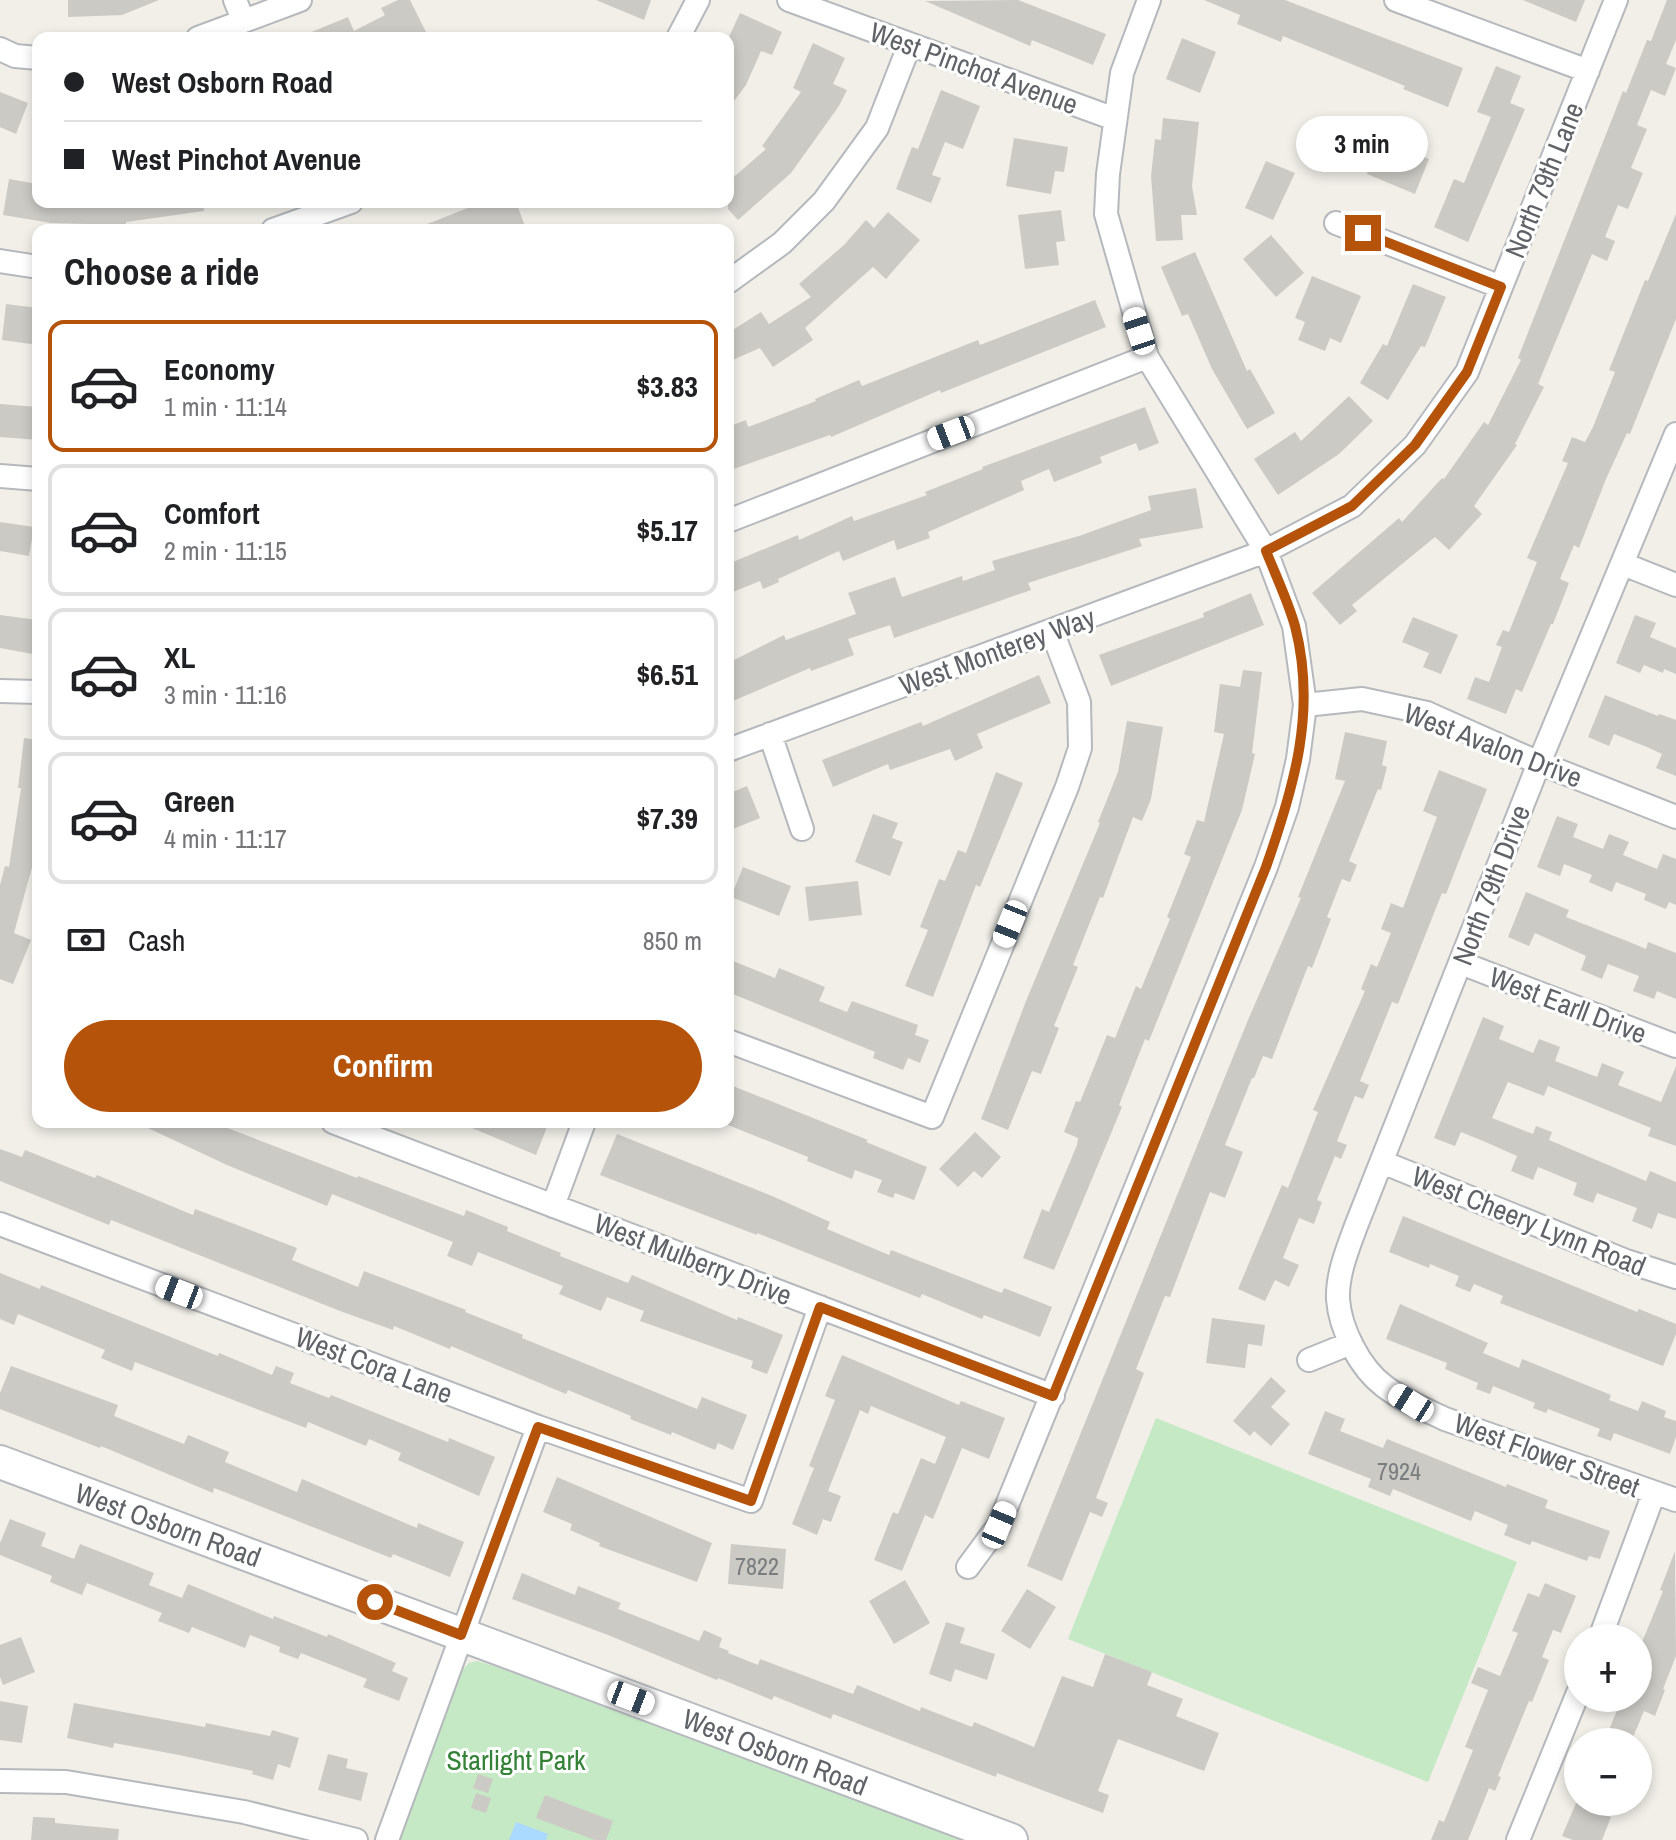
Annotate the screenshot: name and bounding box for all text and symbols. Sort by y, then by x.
street label: West Pinchot Avenue [865,13,1083,123]
text: West Osborn Road [112,62,333,102]
street label: North 79th Lane [1496,97,1592,263]
callout: 3 min [1297,117,1429,173]
text: 3 min [1334,126,1390,161]
text: West Pinchot Avenue [112,139,361,179]
route end [1345,215,1381,251]
text: Choose a ride [64,248,259,296]
car [1120,304,1158,358]
text: Economy [164,349,275,389]
icon: car [68,350,140,422]
text: $3.83 [636,366,698,406]
text: 1 min · 11:14 [164,389,287,424]
car [924,413,978,453]
text: Comfort [164,493,260,533]
icon: car [68,494,140,566]
text: $5.17 [636,510,698,550]
text: 2 min · 11:15 [164,533,287,568]
street label: West Monterey Way [894,598,1101,704]
text: XL [164,637,195,677]
icon: car [68,638,140,710]
text: $6.51 [636,654,698,694]
text: 3 min · 11:16 [164,677,287,712]
street label: West Avalon Drive [1398,694,1588,796]
text: Green [164,781,235,821]
icon: car [68,782,140,854]
text: $7.39 [636,798,698,838]
street label: North 79th Drive [1443,800,1539,970]
text: 4 min · 11:17 [164,821,287,856]
car [990,897,1030,951]
icon: cash [64,918,108,962]
text: Cash [128,920,185,960]
text: 850 m [643,923,702,958]
street label: West Earll Drive [1484,958,1652,1052]
button: Confirm [64,1020,702,1112]
street label: West Cheery Lynn Road [1406,1157,1652,1285]
street label: West Mulberry Drive [589,1204,797,1314]
car [152,1272,206,1312]
street label: West Cora Lane [290,1318,458,1412]
car [1384,1380,1438,1426]
street label: West Flower Street [1449,1404,1645,1506]
house number: 7924 [1377,1455,1421,1487]
street label: West Osborn Road [70,1474,266,1576]
car [979,1498,1019,1552]
house number: 7822 [735,1550,779,1582]
route start [357,1584,393,1620]
map controls [1564,1624,1652,1816]
button: + [1564,1624,1652,1712]
car [604,1678,658,1718]
street label: West Osborn Road [677,1699,873,1805]
button: − [1564,1728,1652,1816]
park label: Starlight Park [446,1741,586,1779]

